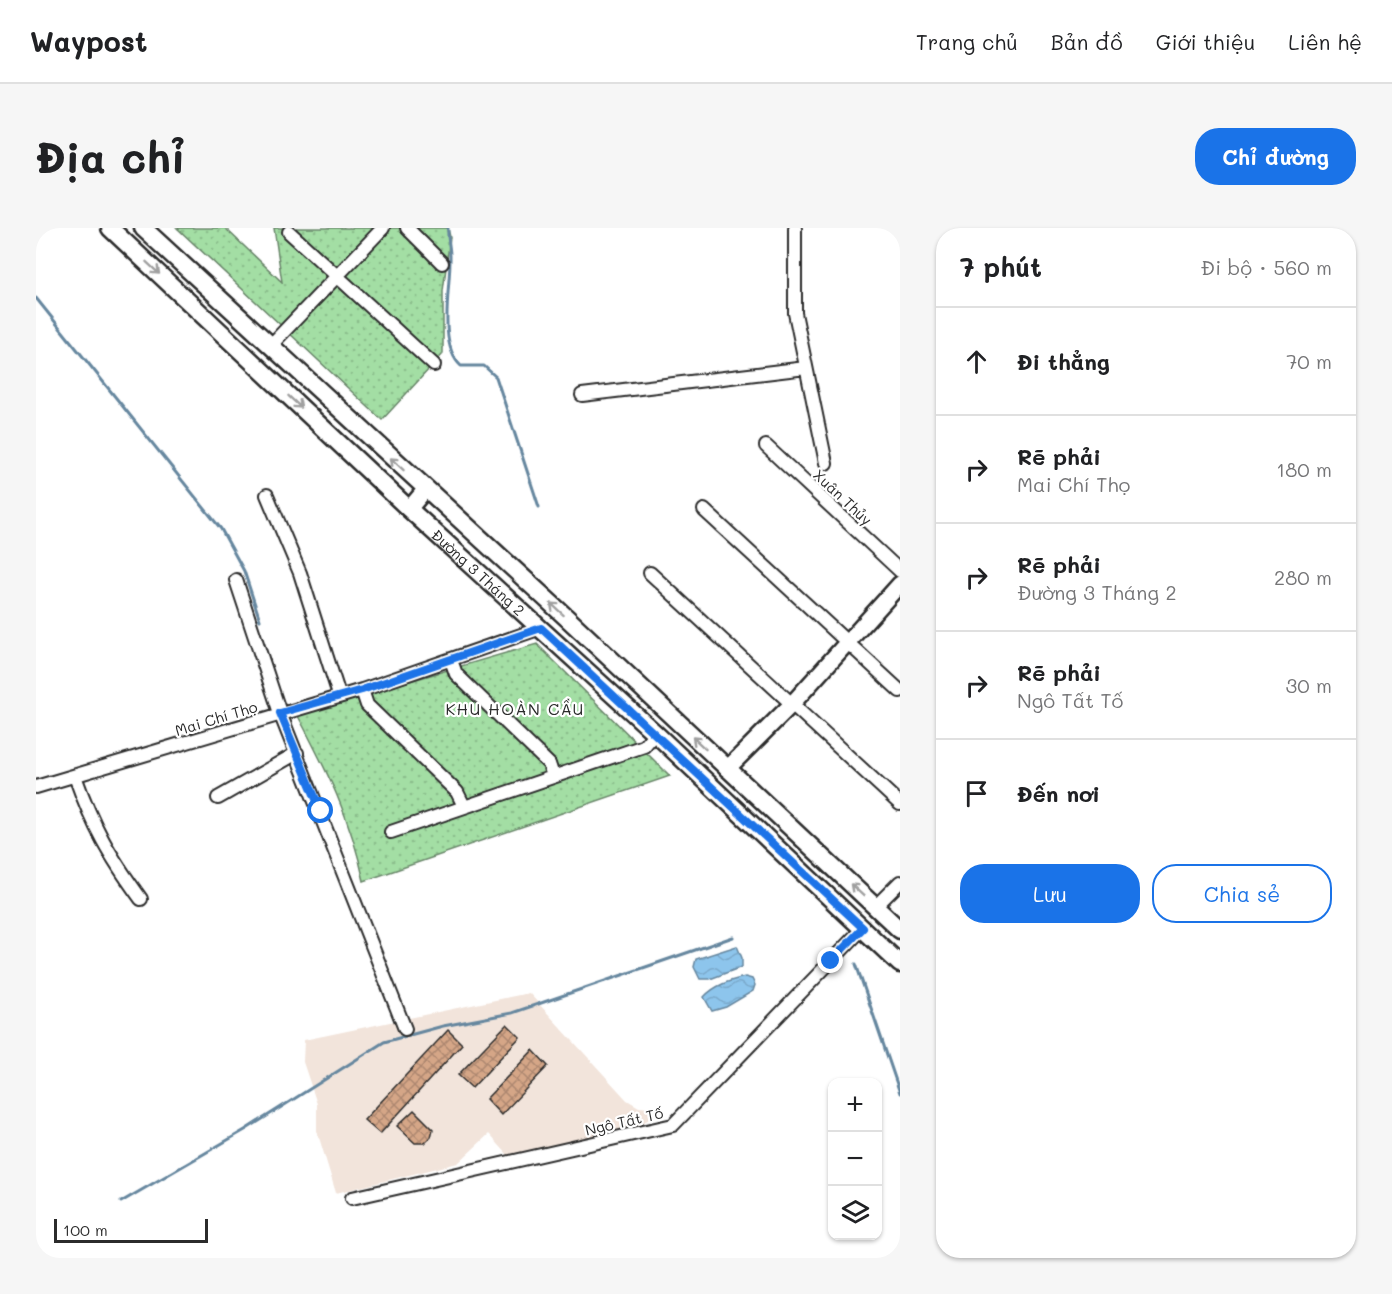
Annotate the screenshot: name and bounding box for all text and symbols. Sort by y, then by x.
text: Waypost [30,23,147,59]
text: Trang chủ [916,28,1018,55]
text: Bản đồ [1051,28,1123,55]
text: Giới thiệu [1156,28,1255,55]
text: Liên hệ [1288,28,1362,55]
button: Chỉ đường [1195,128,1356,185]
text: Địa chỉ [36,129,185,184]
text: 7 phút [960,250,1042,284]
text: Đi bộ · 560 m [1201,254,1332,280]
one-way arrow [145,261,160,275]
icon: ahead [960,345,993,378]
text: Đi thẳng [1017,347,1110,376]
text: 70 m [1286,348,1332,374]
one-way arrow [287,395,302,409]
text: Rẽ phải [1017,442,1101,471]
icon: right [960,453,993,486]
text: 180 m [1276,456,1332,482]
one-way arrow [390,457,405,471]
street label: Xuân Thủy [809,465,877,529]
text: Mai Chí Thọ [1017,471,1130,497]
street label: Đường 3 Tháng 2 [427,524,529,620]
text: Rẽ phải [1017,550,1101,579]
icon: right [960,561,993,594]
text: 280 m [1274,564,1332,590]
text: Đường 3 Tháng 2 [1017,579,1177,605]
one-way arrow [550,602,565,616]
text: Rẽ phải [1017,658,1101,687]
icon: right [960,669,993,702]
text: 30 m [1286,672,1332,698]
text: Ngô Tất Tố [1017,687,1123,713]
street label: Mai Chí Thọ [172,696,260,740]
district label: KHU HOÀN CẦU [445,698,585,719]
one-way arrow [692,736,707,750]
icon: arrive [960,777,993,810]
text: Đến nơi [1017,779,1100,808]
route start [307,797,333,823]
button: Lưu [960,864,1140,923]
button: Chia sẻ [1152,864,1332,923]
one-way arrow [850,883,865,898]
route end [817,947,843,973]
map controls [828,1078,882,1240]
button: + [828,1078,882,1132]
street label: Ngô Tất Tố [583,1102,665,1140]
button: − [828,1132,882,1186]
button: layers [828,1186,882,1240]
scale bar [54,1216,208,1244]
text: 100 m [63,1219,108,1240]

